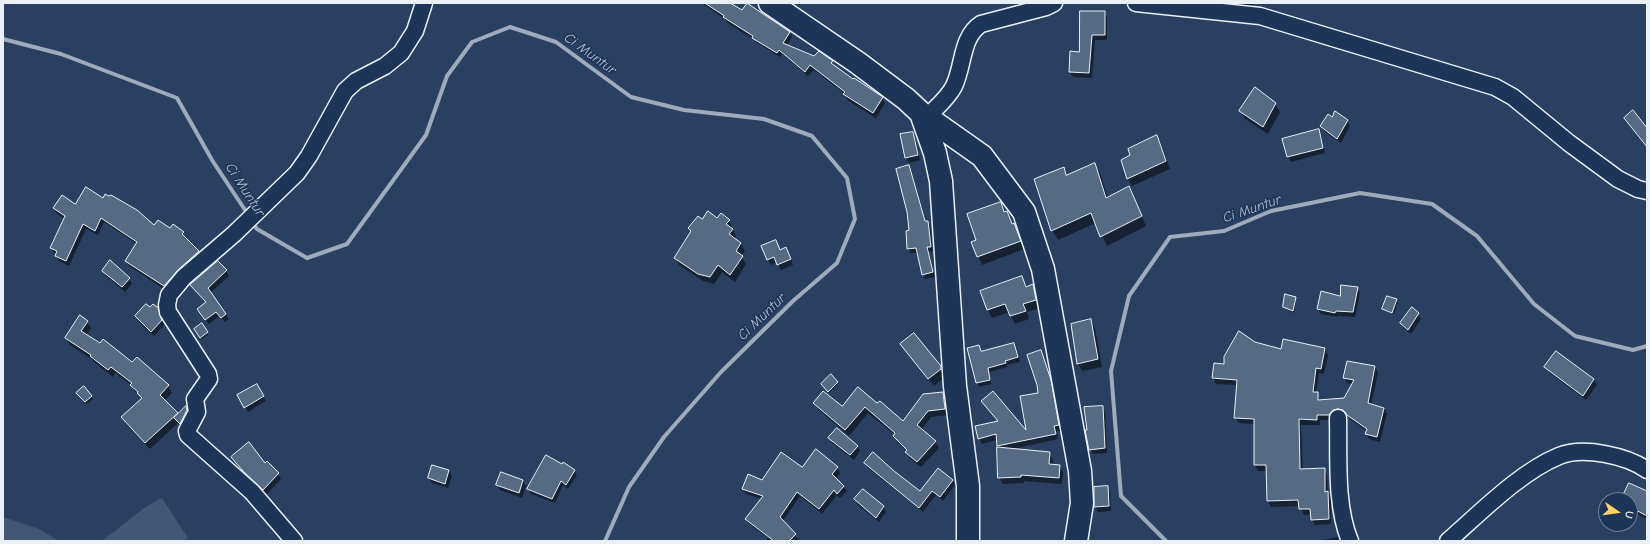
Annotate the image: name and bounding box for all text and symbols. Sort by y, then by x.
water label: Ci Muntur [561,29,619,79]
water label: Ci Muntur [221,160,269,220]
water label: Ci Muntur [1221,191,1283,227]
water label: Ci Muntur [734,290,790,344]
north arrow [1598,492,1638,532]
text: U [1622,510,1636,520]

